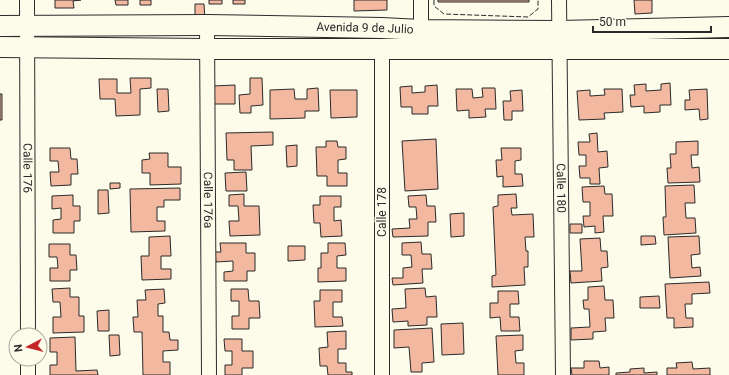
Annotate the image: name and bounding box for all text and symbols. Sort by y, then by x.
scale bar [593,8,711,34]
text: 50 m [599,15,626,29]
street label: Avenida 9 de Julio [316,20,414,37]
street label: Calle 176 [20,143,35,193]
street label: Calle 180 [554,163,568,213]
street label: Calle 176a [201,172,215,228]
street label: Calle 178 [375,187,389,237]
north arrow [8,327,48,367]
text: N [12,343,25,353]

